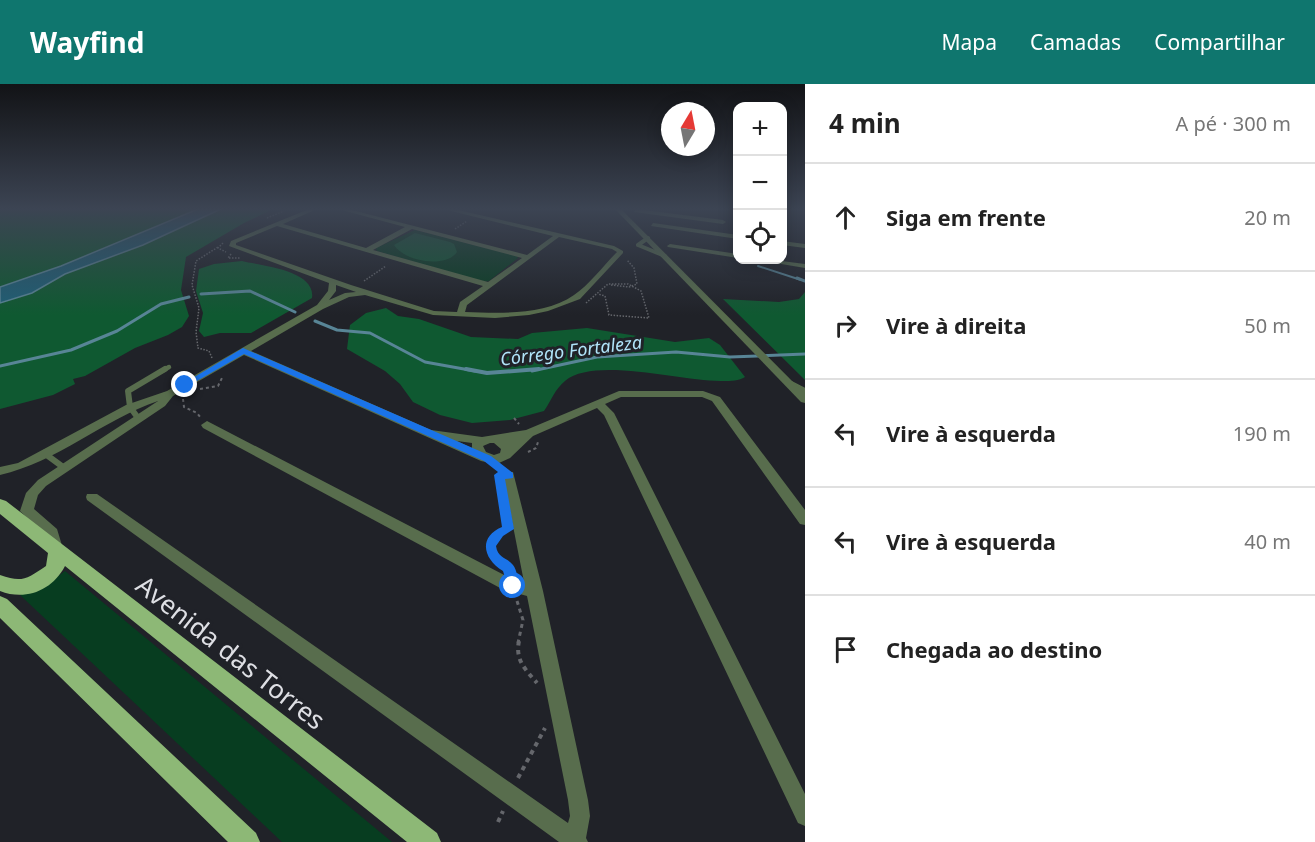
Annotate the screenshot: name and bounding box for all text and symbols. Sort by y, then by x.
text: Wayfind [30,23,144,61]
text: Mapa [941,28,997,56]
text: Camadas [1030,28,1121,56]
text: Compartilhar [1154,28,1285,56]
north arrow [661,102,715,156]
map controls [733,102,787,264]
button: + [733,102,787,156]
text: 4 min [829,105,901,141]
text: A pé · 300 m [1175,110,1291,137]
button: − [733,156,787,210]
icon: ahead [829,201,862,234]
text: Siga em frente [886,202,1046,232]
text: 20 m [1244,204,1291,231]
button: locate [733,210,787,264]
icon: right [829,309,862,342]
text: Vire à direita [886,310,1026,340]
text: 50 m [1244,312,1291,339]
water label: Córrego Fortaleza [499,329,643,371]
route end [171,371,197,397]
icon: left [829,417,862,450]
text: Vire à esquerda [886,418,1056,448]
text: 190 m [1233,420,1291,447]
icon: left [829,525,862,558]
text: Vire à esquerda [886,526,1056,556]
text: 40 m [1244,528,1291,555]
street label: Avenida das Torres [129,567,333,737]
route start [499,572,525,598]
icon: arrive [829,633,862,666]
text: Chegada ao destino [886,634,1102,664]

